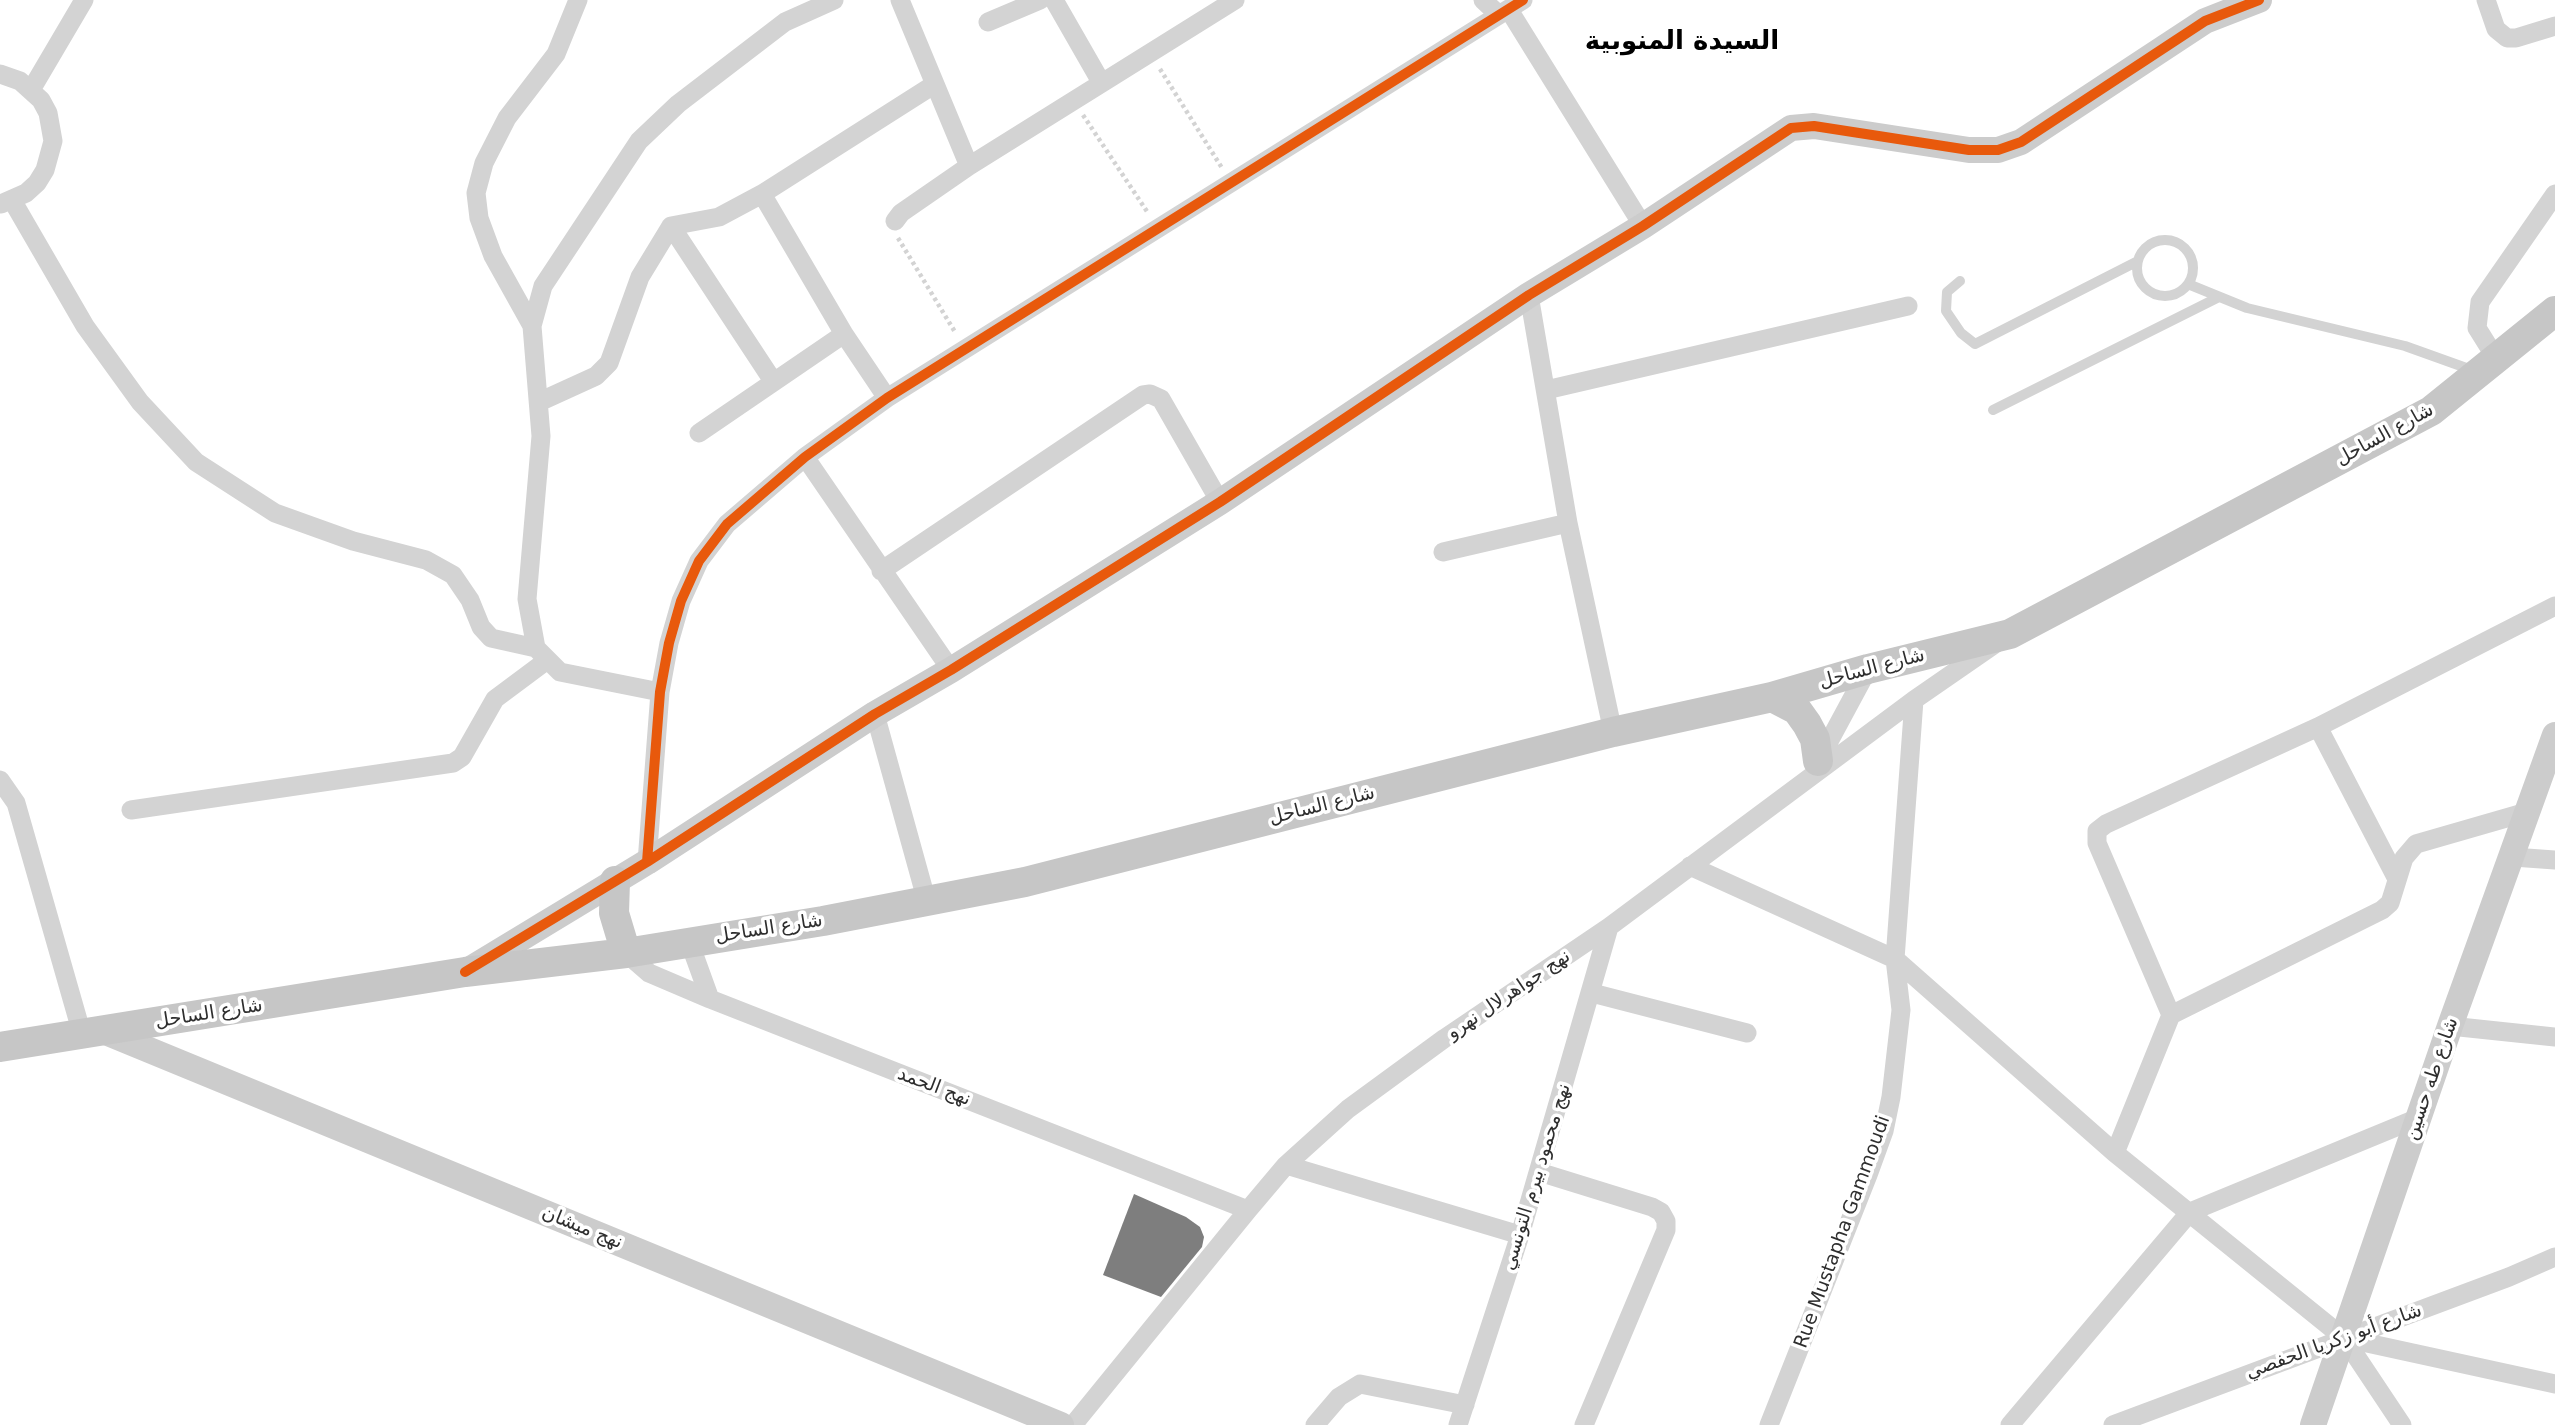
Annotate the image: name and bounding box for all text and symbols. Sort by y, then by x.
district label: السيدة المنوبية [1585,26,1779,58]
street label: شارع الساحل [2332,399,2438,471]
street label: شارع الساحل [1817,644,1927,694]
street label: شارع الساحل [1267,782,1377,830]
street label: شارع الساحل [714,909,824,949]
street label: نهج جواهرلال نهرو [1443,945,1575,1045]
street label: شارع الساحل [154,994,264,1034]
street label: شارع طه حسين [2400,1015,2464,1143]
street label: نهج الحمد [894,1063,974,1111]
street label: نهج محمود بيرم التونسي [1498,1081,1576,1273]
street label: Rue Mustapha Gammoudi [1790,1113,1896,1351]
street label: نهج ميشان [538,1202,626,1254]
street label: شارع أبو زكريا الحفصي [2243,1300,2425,1384]

